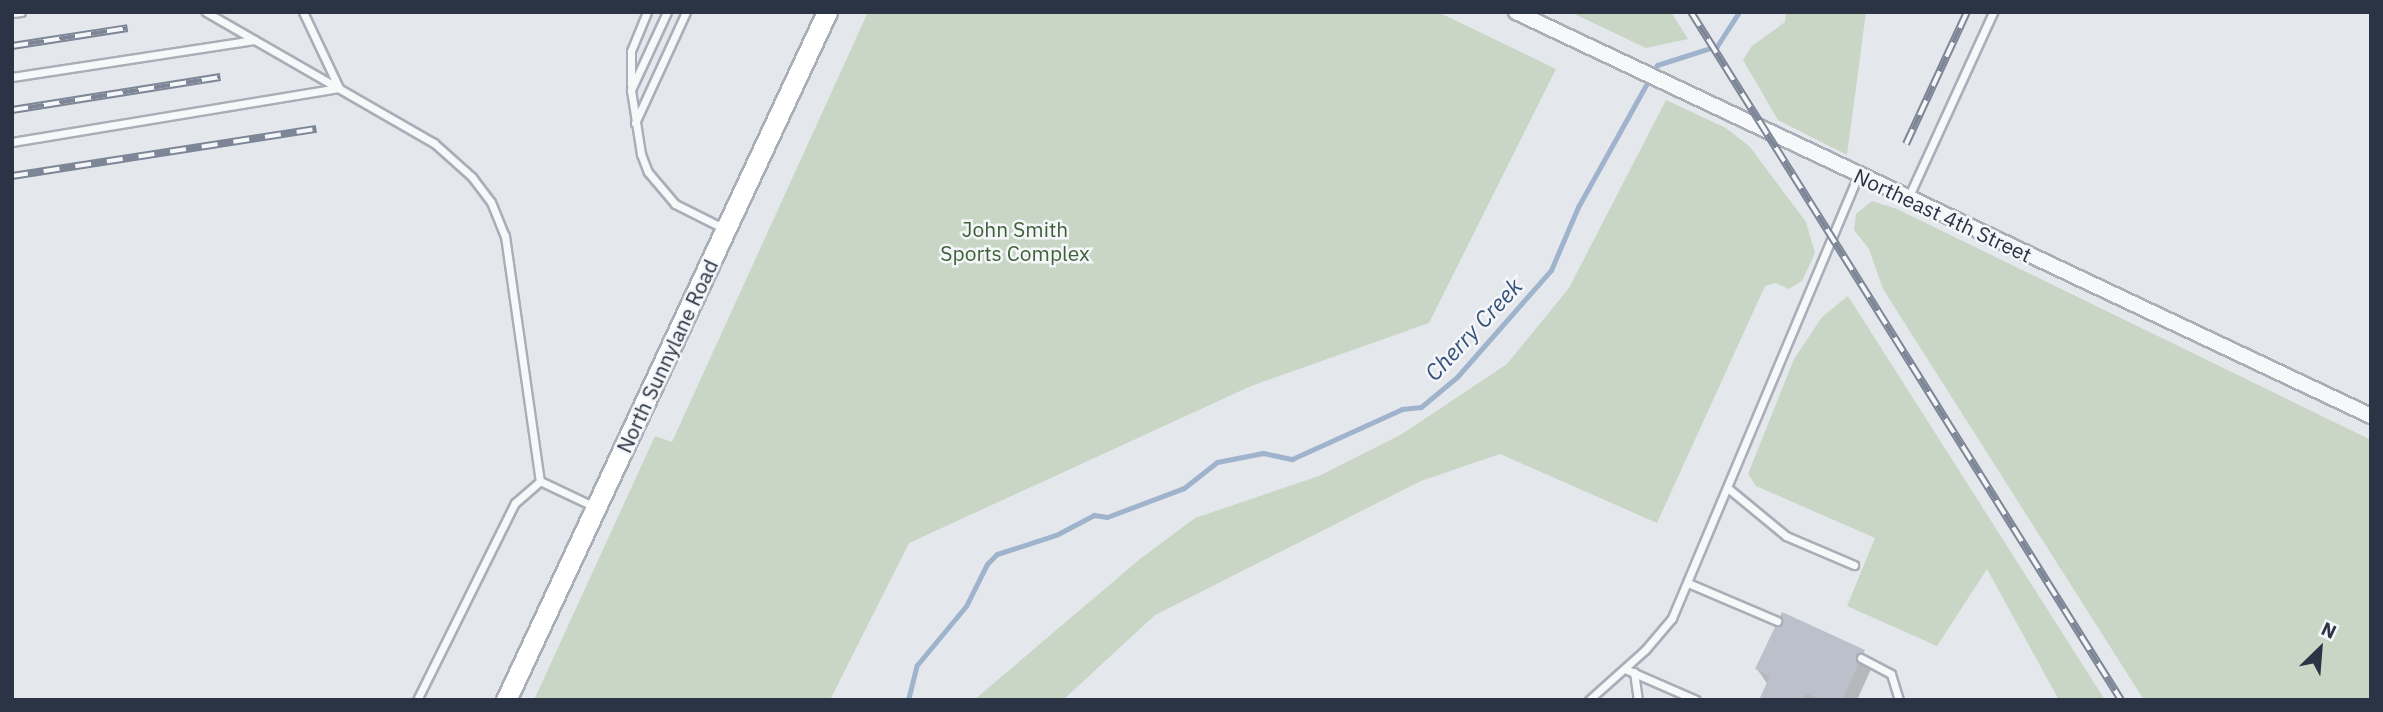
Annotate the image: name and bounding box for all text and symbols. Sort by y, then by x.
street label: Northeast 4th Street [1850,163,2036,267]
park label: John Smith Sports Complex [940,216,1090,266]
street label: North Sunnylane Road [611,255,723,457]
water label: Cherry Creek [1419,272,1527,386]
north arrow [2285,614,2355,684]
text: N [2318,616,2340,644]

